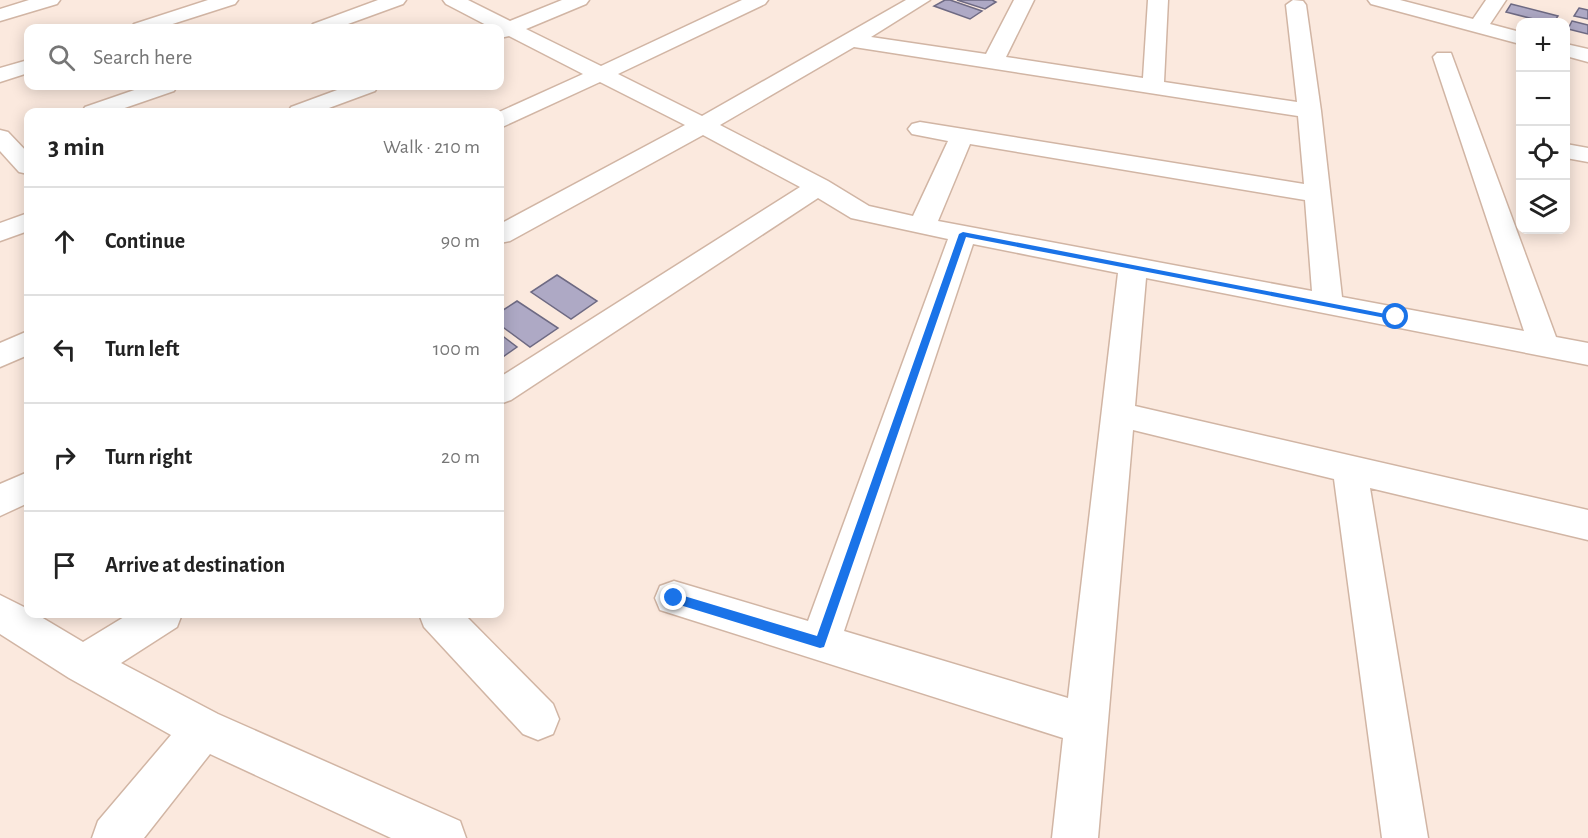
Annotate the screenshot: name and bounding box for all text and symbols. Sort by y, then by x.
map controls [1516,18,1570,234]
button: + [1516,18,1570,72]
search box [24,24,504,90]
icon: search [45,41,78,74]
text: Search here [93,46,192,68]
button: − [1516,72,1570,126]
button: locate [1516,126,1570,180]
text: 3 min [48,134,105,160]
text: Walk · 210 m [383,137,480,157]
button: layers [1516,180,1570,234]
icon: ahead [48,225,81,258]
text: Continue [105,230,185,252]
text: 90 m [441,231,480,251]
route start [1382,303,1408,329]
icon: left [48,333,81,366]
text: Turn left [105,338,179,360]
text: 100 m [433,339,480,359]
icon: right [48,441,81,474]
text: Turn right [105,446,192,468]
text: 20 m [441,447,480,467]
icon: arrive [48,549,81,582]
text: Arrive at destination [105,554,285,576]
route end [660,584,686,610]

